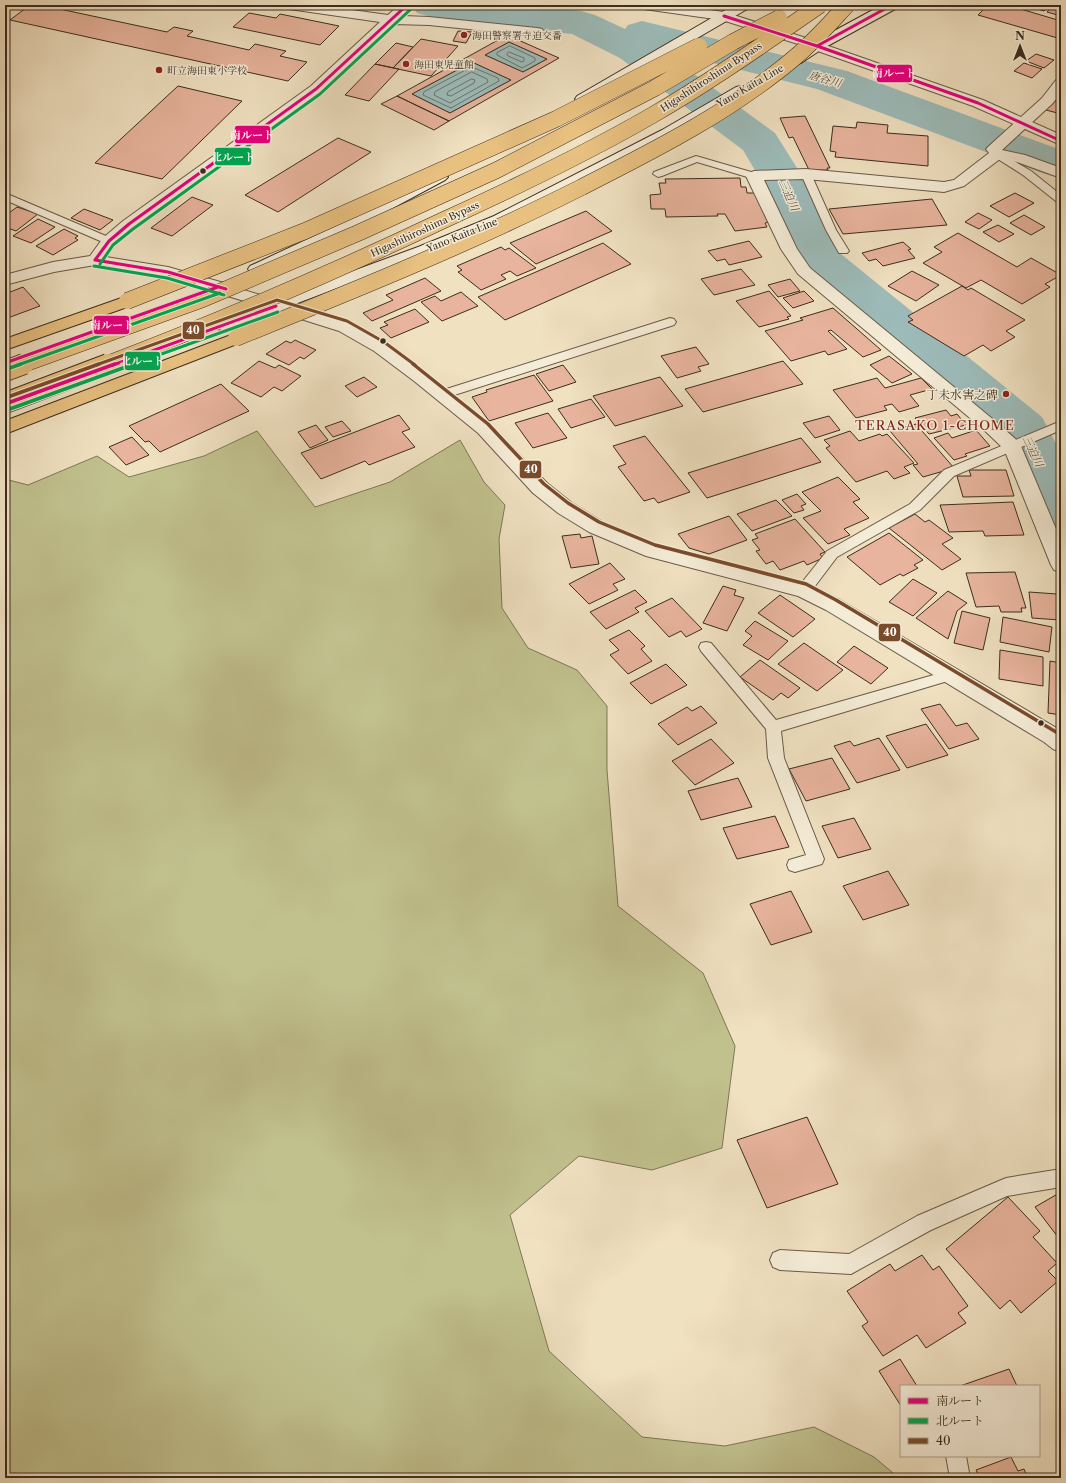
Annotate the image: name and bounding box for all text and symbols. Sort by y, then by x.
north arrow [1000,26,1040,66]
place label: 海田警察署寺迫交番 [472,29,562,42]
text: N [1015,29,1025,43]
marker: 海田警察署寺迫交番 [459,30,469,40]
street label: Higashihiroshima Bypass [658,39,764,115]
place label: 海田東児童館 [414,58,474,71]
marker: 海田東児童館 [401,59,411,69]
street label: Yano Kaita Line [713,61,786,111]
place label: 町立海田東小学校 [167,64,247,77]
line badge: 南ルート [876,64,913,83]
marker: 町立海田東小学校 [154,65,164,75]
text: 南ルート [872,66,916,80]
water label: 唐谷川 [807,68,844,91]
line badge: 南ルート [234,125,271,144]
text: 南ルート [230,128,274,142]
line badge: 北ルート [214,147,252,166]
text: 北ルート [211,150,255,164]
unlabelled marker [198,166,208,176]
water label: 三迫川 [776,177,803,214]
street label: Higashihiroshima Bypass [368,198,482,260]
street label: Yano Kaita Line [424,215,500,256]
line badge: 南ルート [93,315,130,335]
text: 南ルート [90,318,134,332]
line badge: 40 [182,321,205,340]
text: 40 [186,323,200,337]
unlabelled marker [378,336,388,346]
line badge: 北ルート [124,351,161,371]
text: 北ルート [120,354,164,368]
place label: 丁未水害之碑 [926,387,998,402]
marker: 丁未水害之碑 [1001,389,1011,399]
district label: TERASAKO 1-CHOME [855,417,1015,433]
water label: 三迫川 [1020,433,1047,470]
line badge: 40 [519,460,542,479]
text: 40 [524,462,538,476]
line badge: 40 [878,623,901,642]
text: 40 [883,625,897,639]
unlabelled marker [1036,718,1046,728]
legend [900,1385,1040,1457]
text: 南ルート [936,1393,984,1408]
text: 北ルート [936,1413,984,1428]
text: 40 [936,1433,951,1448]

